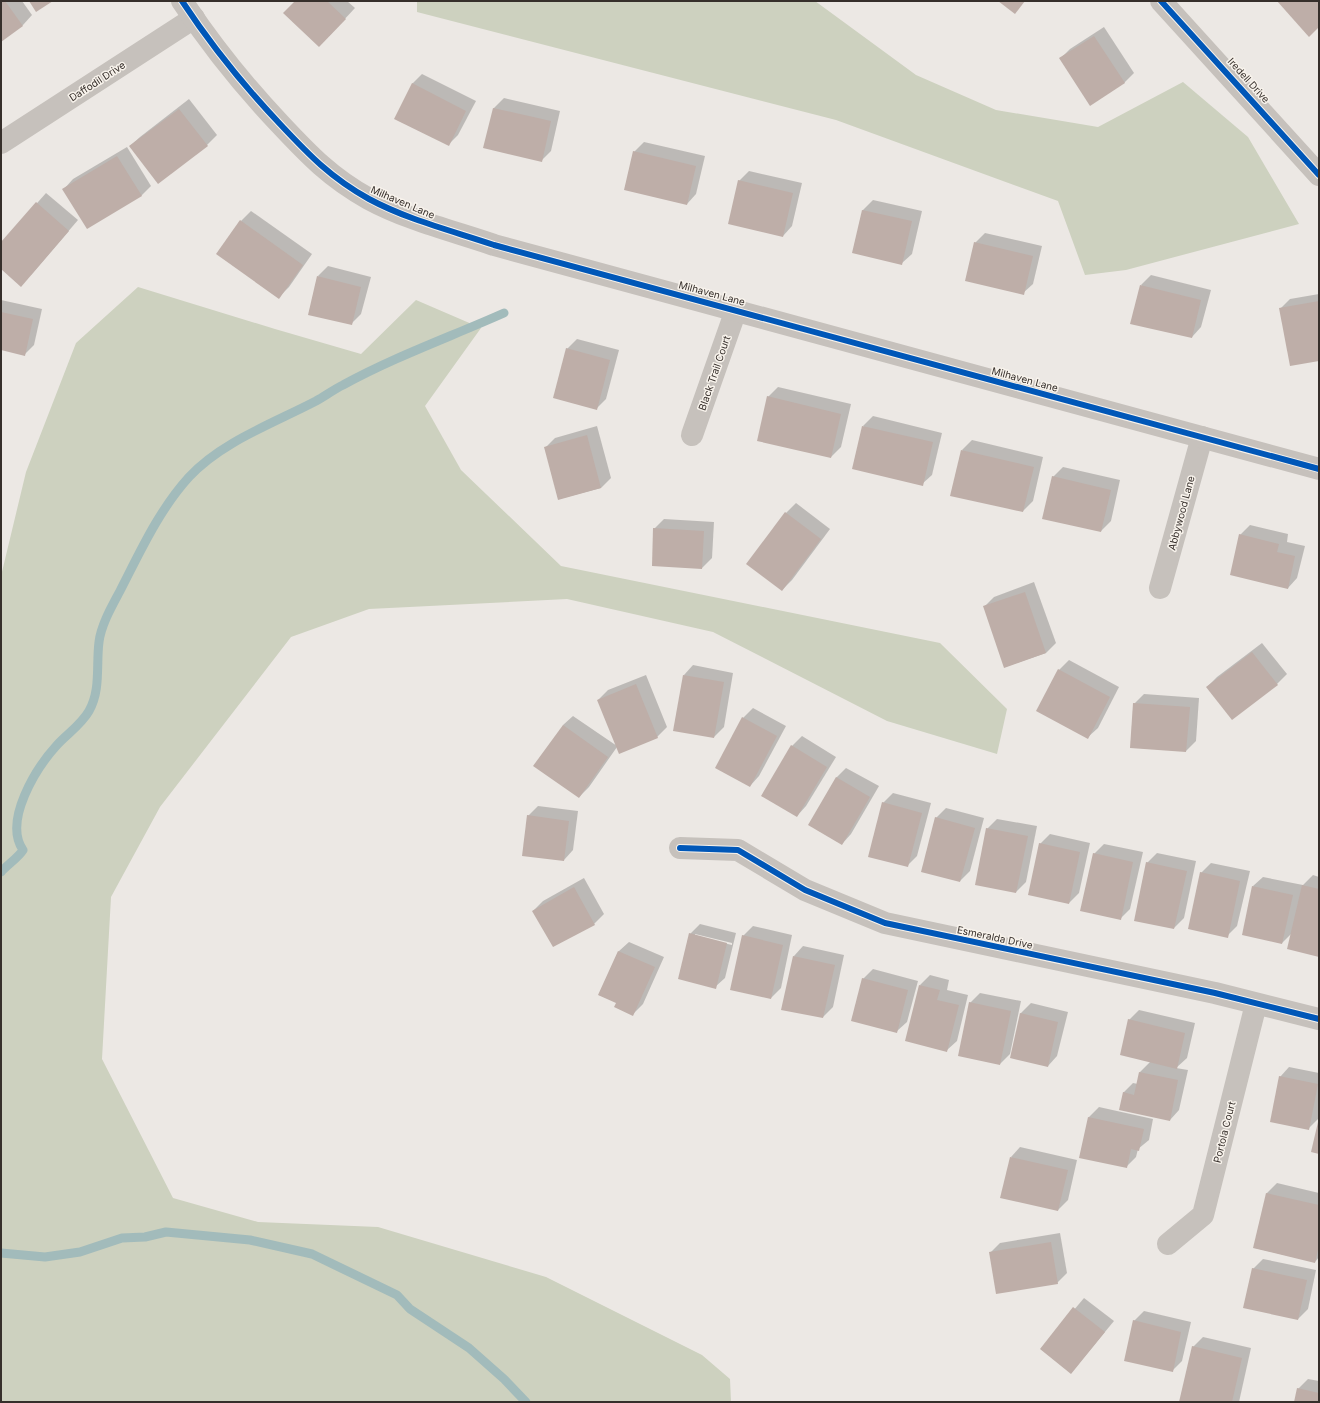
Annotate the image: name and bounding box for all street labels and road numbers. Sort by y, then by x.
street label: Iredell Drive [1226,55,1272,105]
street label: Daffodil Drive [67,58,127,103]
street label: Milhaven Lane [369,183,437,221]
street label: Milhaven Lane [677,278,747,308]
street label: Black Trail Court [696,334,733,412]
street label: Milhaven Lane [990,364,1060,394]
street label: Abbywood Lane [1165,474,1197,552]
street label: Esmeralda Drive [956,923,1034,951]
street label: Portola Court [1211,1099,1238,1164]

